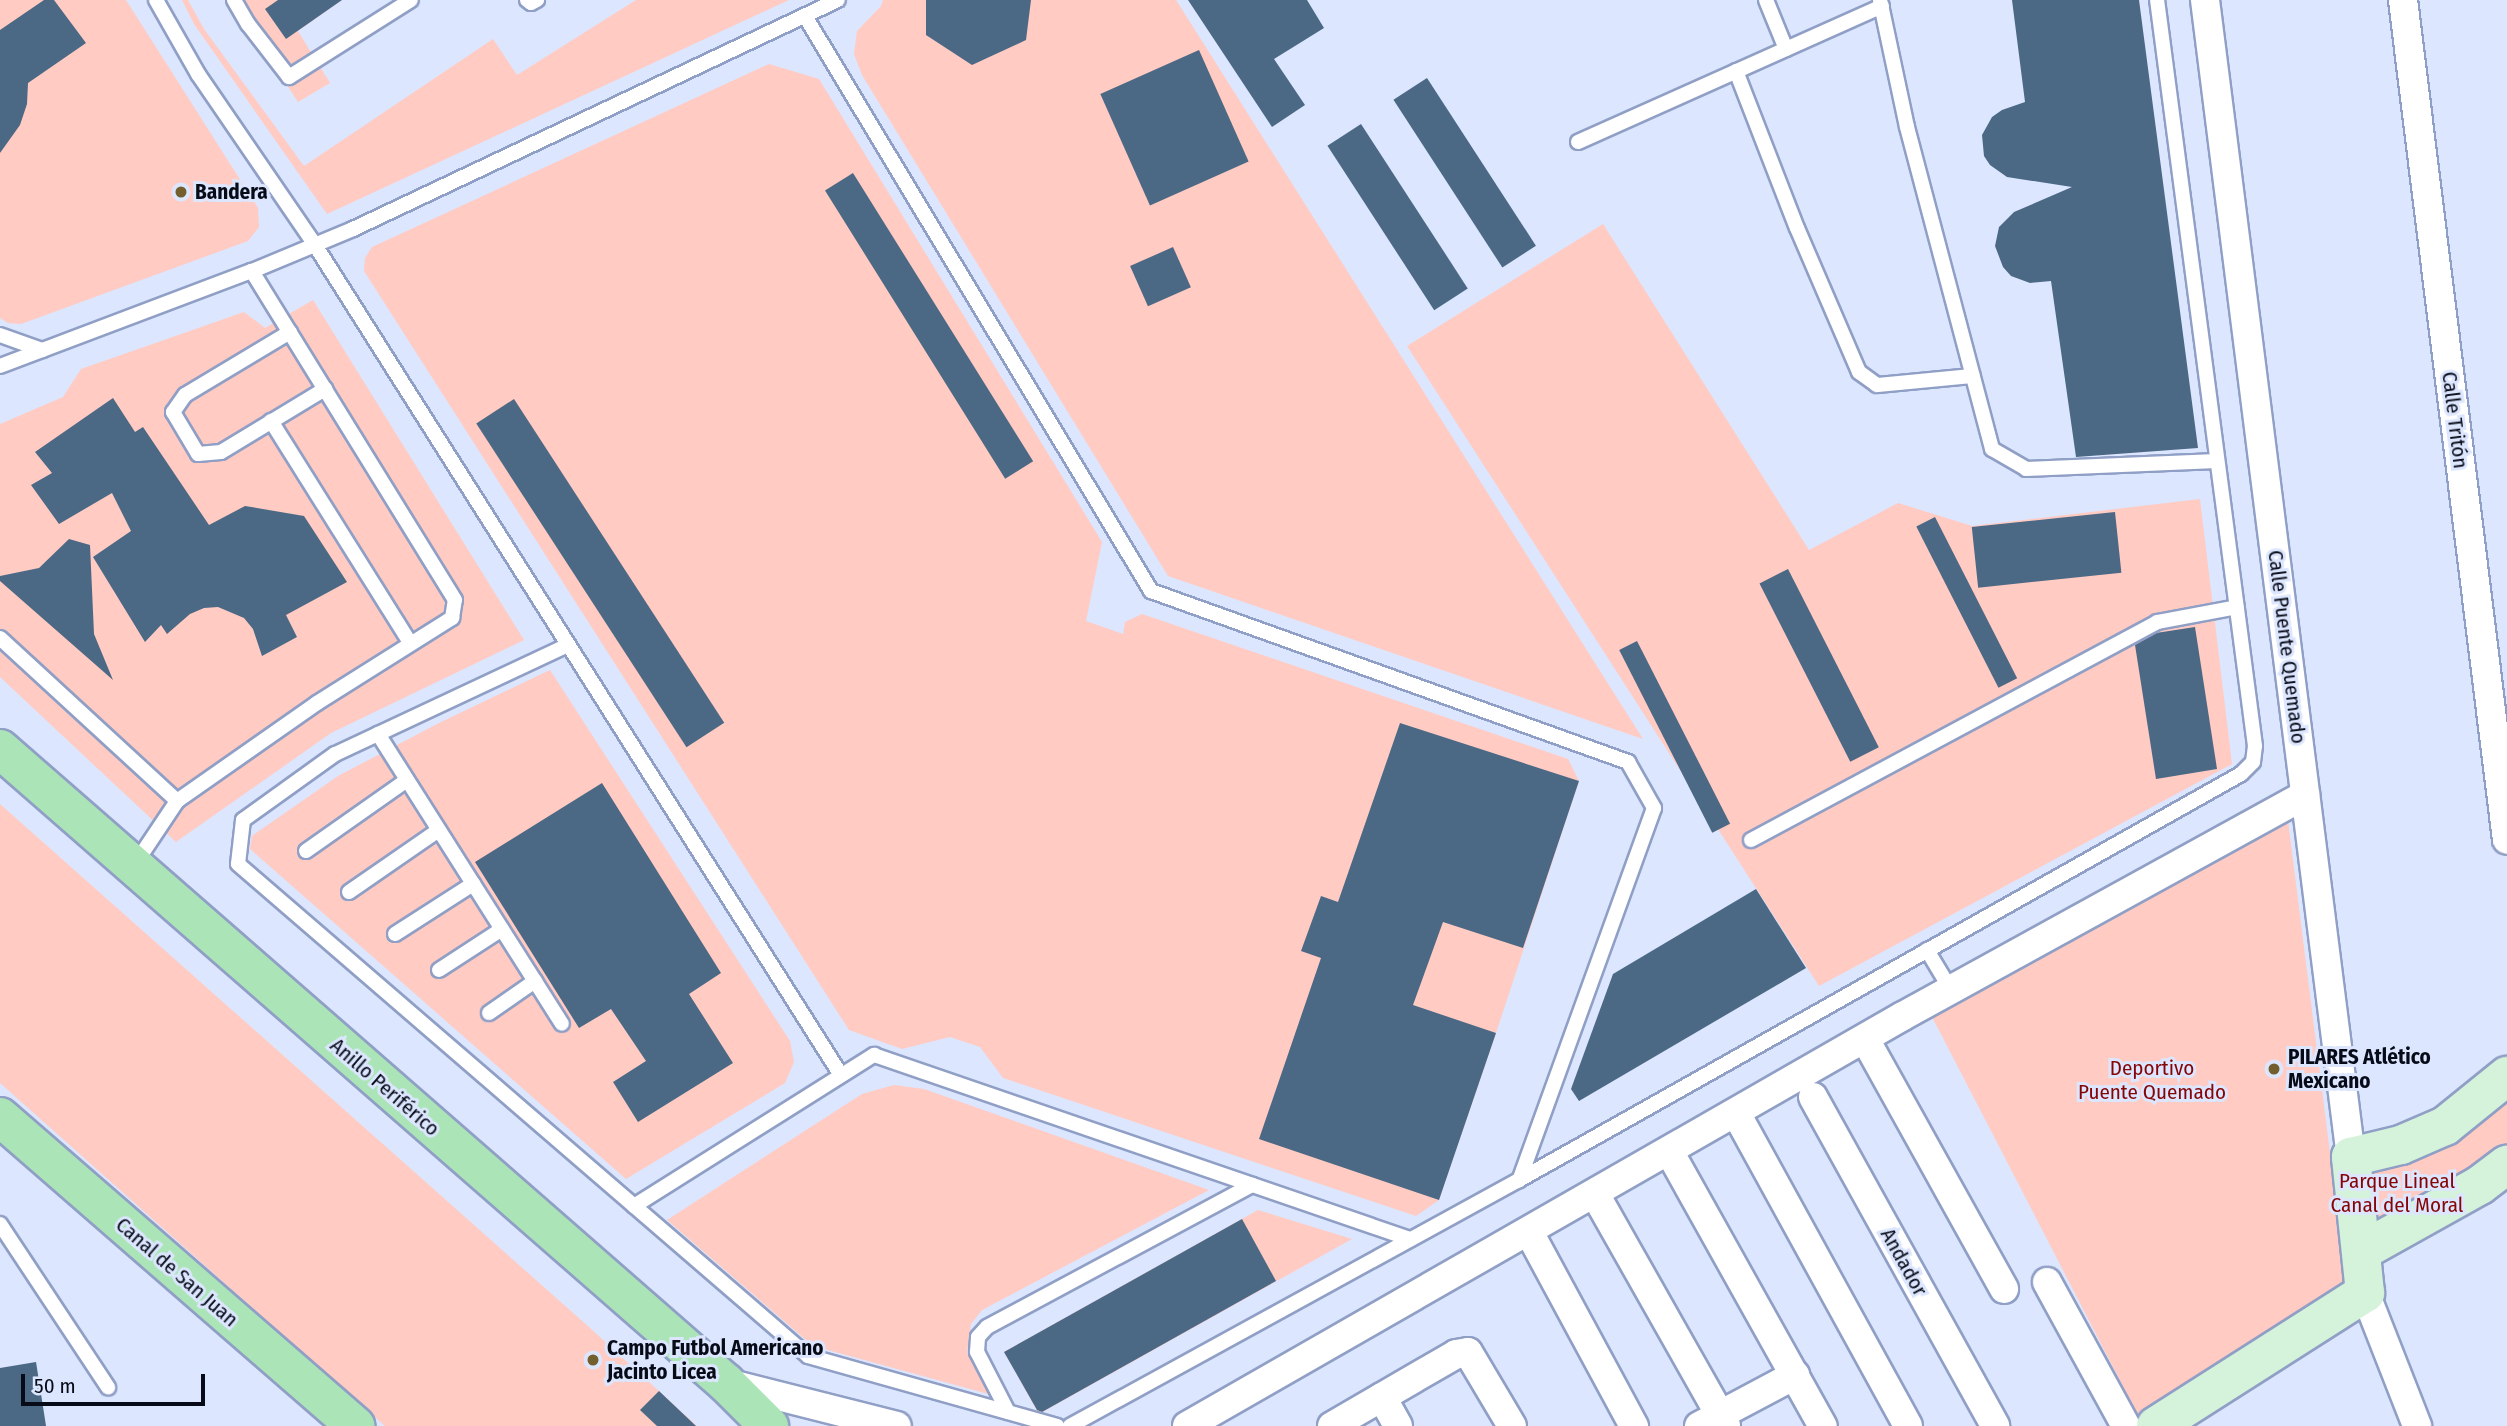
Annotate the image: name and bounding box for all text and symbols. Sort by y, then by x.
place label: Bandera [195,179,268,205]
marker: Bandera [173,184,189,200]
street label: Calle Tritón [2437,370,2473,470]
street label: Calle Puente Quemado [2263,549,2311,745]
street label: Anillo Periférico [325,1033,445,1141]
place label: PILARES Atlético Mexicano [2288,1044,2431,1094]
park label: Deportivo Puente Quemado [2078,1055,2226,1105]
marker: PILARES Atlético Mexicano [2266,1061,2282,1077]
park label: Parque Lineal Canal del Moral [2331,1168,2463,1218]
street label: Canal de San Juan [111,1212,243,1332]
street label: Andador [1875,1224,1933,1300]
place label: Campo Futbol Americano Jacinto Licea [607,1335,824,1385]
marker: Campo Futbol Americano Jacinto Licea [585,1352,601,1368]
scale bar [24,1360,208,1404]
text: 50 m [34,1373,76,1399]

